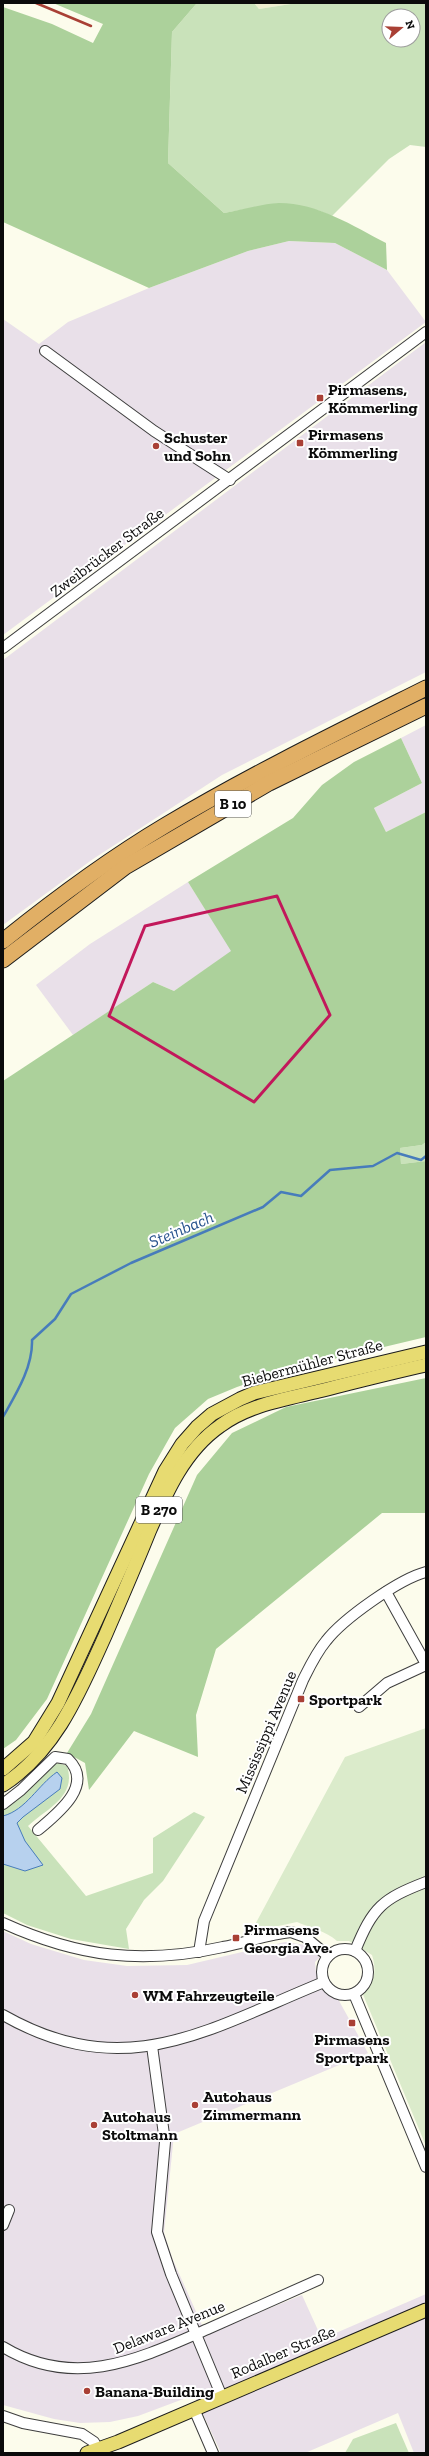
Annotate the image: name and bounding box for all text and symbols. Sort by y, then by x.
north arrow [381,8,421,48]
text: N [402,19,418,32]
place label: Pirmasens, Kömmerling [328,380,418,417]
marker: Pirmasens, Kömmerling [315,393,325,403]
place label: Pirmasens Kömmerling [308,425,398,462]
place label: Schuster und Sohn [164,428,232,465]
marker: Pirmasens Kömmerling [295,438,305,448]
marker: Schuster und Sohn [151,441,161,451]
street label: Zweibrücker Straße [47,503,167,601]
road number: B 10 [215,791,251,817]
water label: Steinbach [146,1206,217,1252]
street label: Biebermühler Straße [240,1335,384,1391]
road number: B 270 [136,1497,182,1523]
street label: Mississippi Avenue [232,1668,300,1796]
place label: Sportpark [309,1690,382,1709]
marker: Sportpark [296,1694,306,1704]
place label: Pirmasens Georgia Ave. [244,1920,333,1957]
marker: Pirmasens Georgia Ave. [231,1933,241,1943]
place label: WM Fahrzeugteile [143,1986,275,2005]
marker: WM Fahrzeugteile [130,1990,140,2000]
marker: Pirmasens Sportpark [347,2018,357,2028]
place label: Pirmasens Sportpark [314,2030,390,2067]
place label: Autohaus Zimmermann [203,2087,302,2124]
marker: Autohaus Zimmermann [190,2100,200,2110]
place label: Autohaus Stoltmann [102,2107,178,2144]
marker: Autohaus Stoltmann [89,2120,99,2130]
street label: Delaware Avenue [110,2296,228,2358]
street label: Rodalber Straße [228,2321,338,2383]
place label: Banana-Building [95,2382,214,2401]
marker: Banana-Building [82,2386,92,2396]

